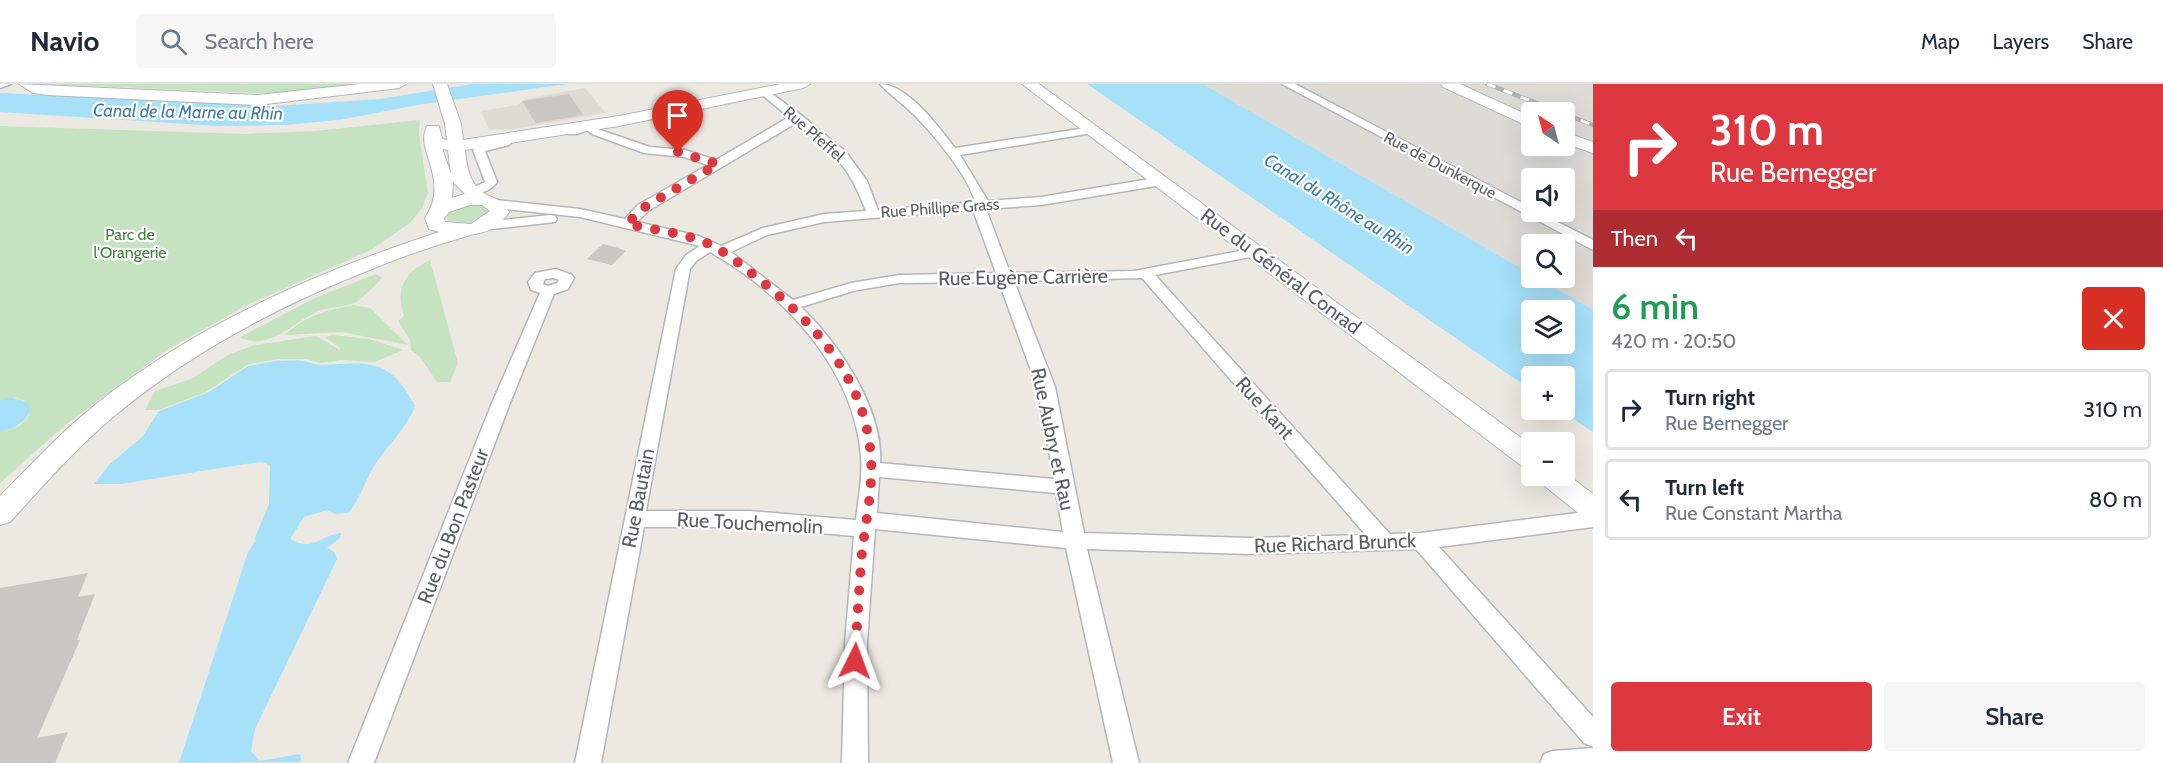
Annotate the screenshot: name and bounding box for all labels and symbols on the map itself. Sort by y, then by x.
pin [652,90,703,152]
water label: Canal de la Marne au Rhin [93,99,283,125]
street label: Rue Pfeffel [780,102,849,166]
north arrow [1521,102,1575,156]
street label: Rue de Dunkerque [1381,127,1499,203]
water label: Canal du Rhône au Rhin [1260,149,1418,259]
street label: Rue Phillipe Grass [880,194,1000,222]
street label: Rue du Général Conrad [1196,203,1366,339]
park label: Parc de l'Orangerie [94,225,166,262]
street label: Rue Eugène Carrière [938,264,1108,290]
street label: Rue Aubry et Rau [1026,366,1080,512]
street label: Rue Kant [1231,372,1299,444]
street label: Rue du Bon Pasteur [412,444,494,607]
street label: Rue Bautain [617,446,659,550]
street label: Rue Touchemolin [676,507,824,539]
street label: Rue Richard Brunck [1254,528,1417,558]
position arrow [823,629,887,693]

